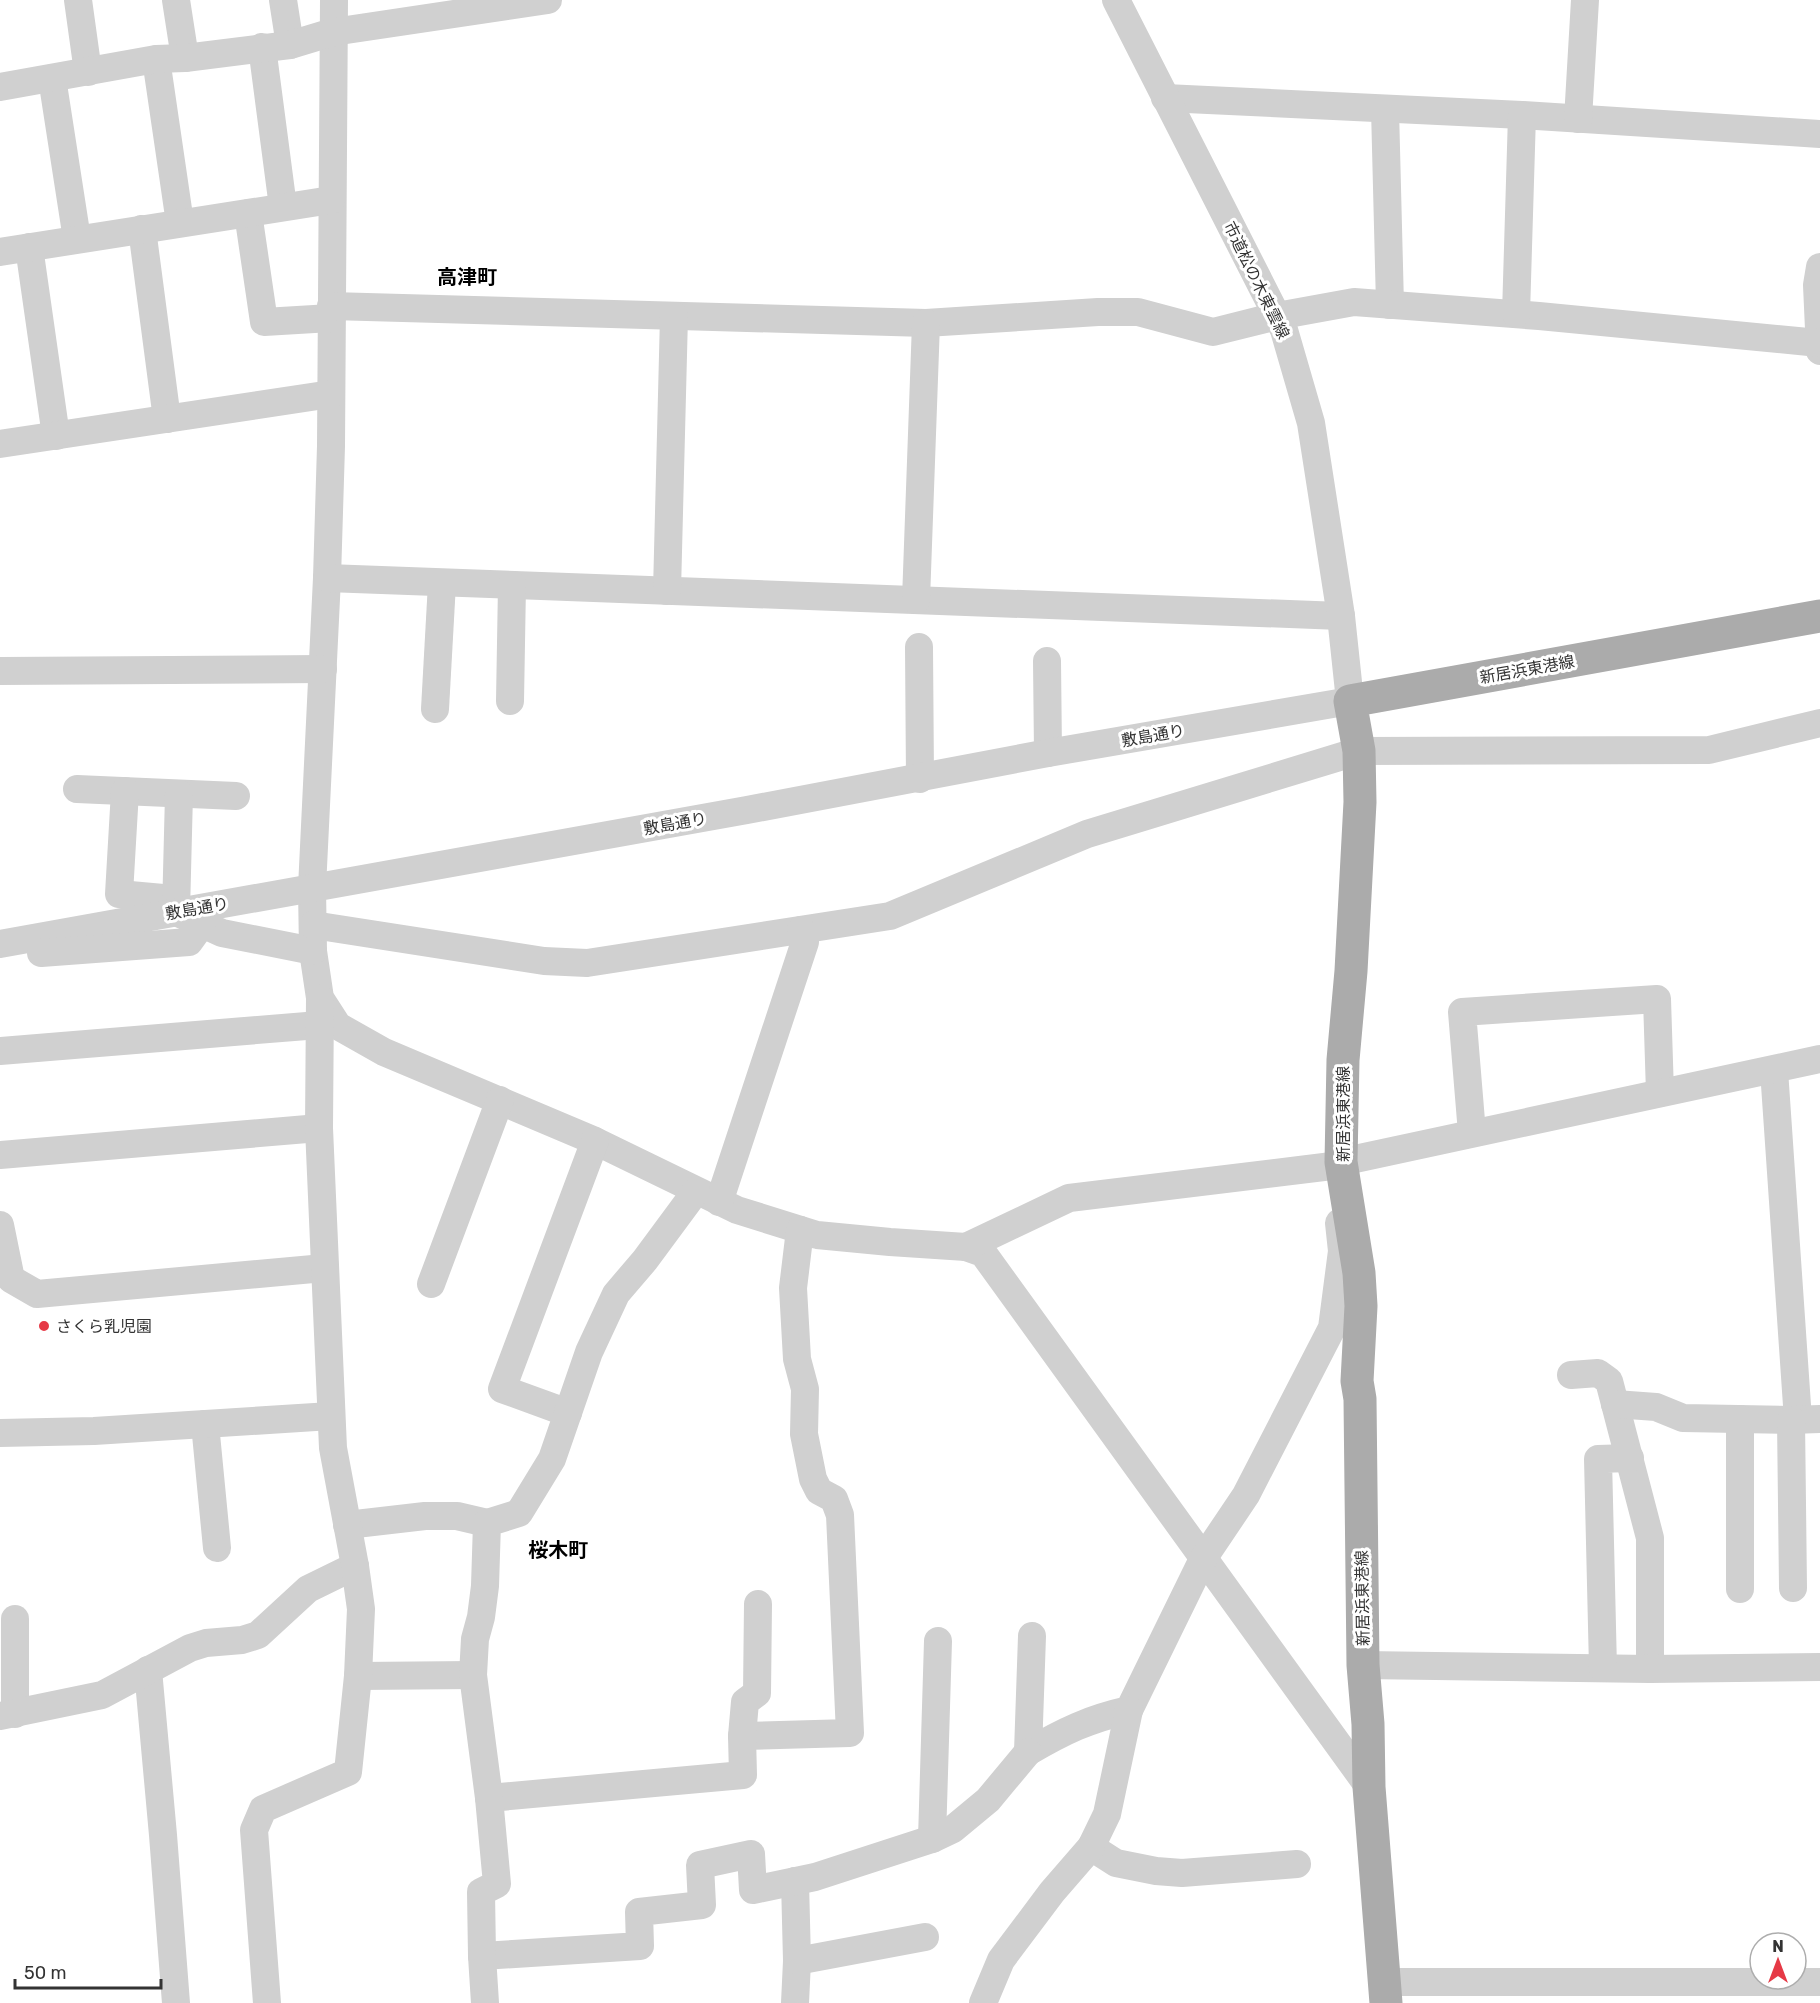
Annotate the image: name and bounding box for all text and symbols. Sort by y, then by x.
street label: 市道松の木東雲線 [1220,219,1293,342]
district label: 高津町 [437,265,497,289]
street label: 新居浜東港線 [1478,652,1576,687]
street label: 敷島通り [1120,721,1186,750]
street label: 敷島通り [642,809,708,838]
street label: 敷島通り [164,894,230,923]
street label: 新居浜東港線 [1334,1066,1353,1162]
place label: さくら乳児園 [56,1317,152,1336]
marker: さくら乳児園 [37,1319,51,1333]
district label: 桜木町 [528,1538,588,1562]
street label: 新居浜東港線 [1352,1550,1373,1646]
north arrow [1748,1931,1808,1991]
text: N [1772,1937,1784,1956]
scale bar [15,1952,160,1990]
text: 50 m [24,1962,67,1984]

